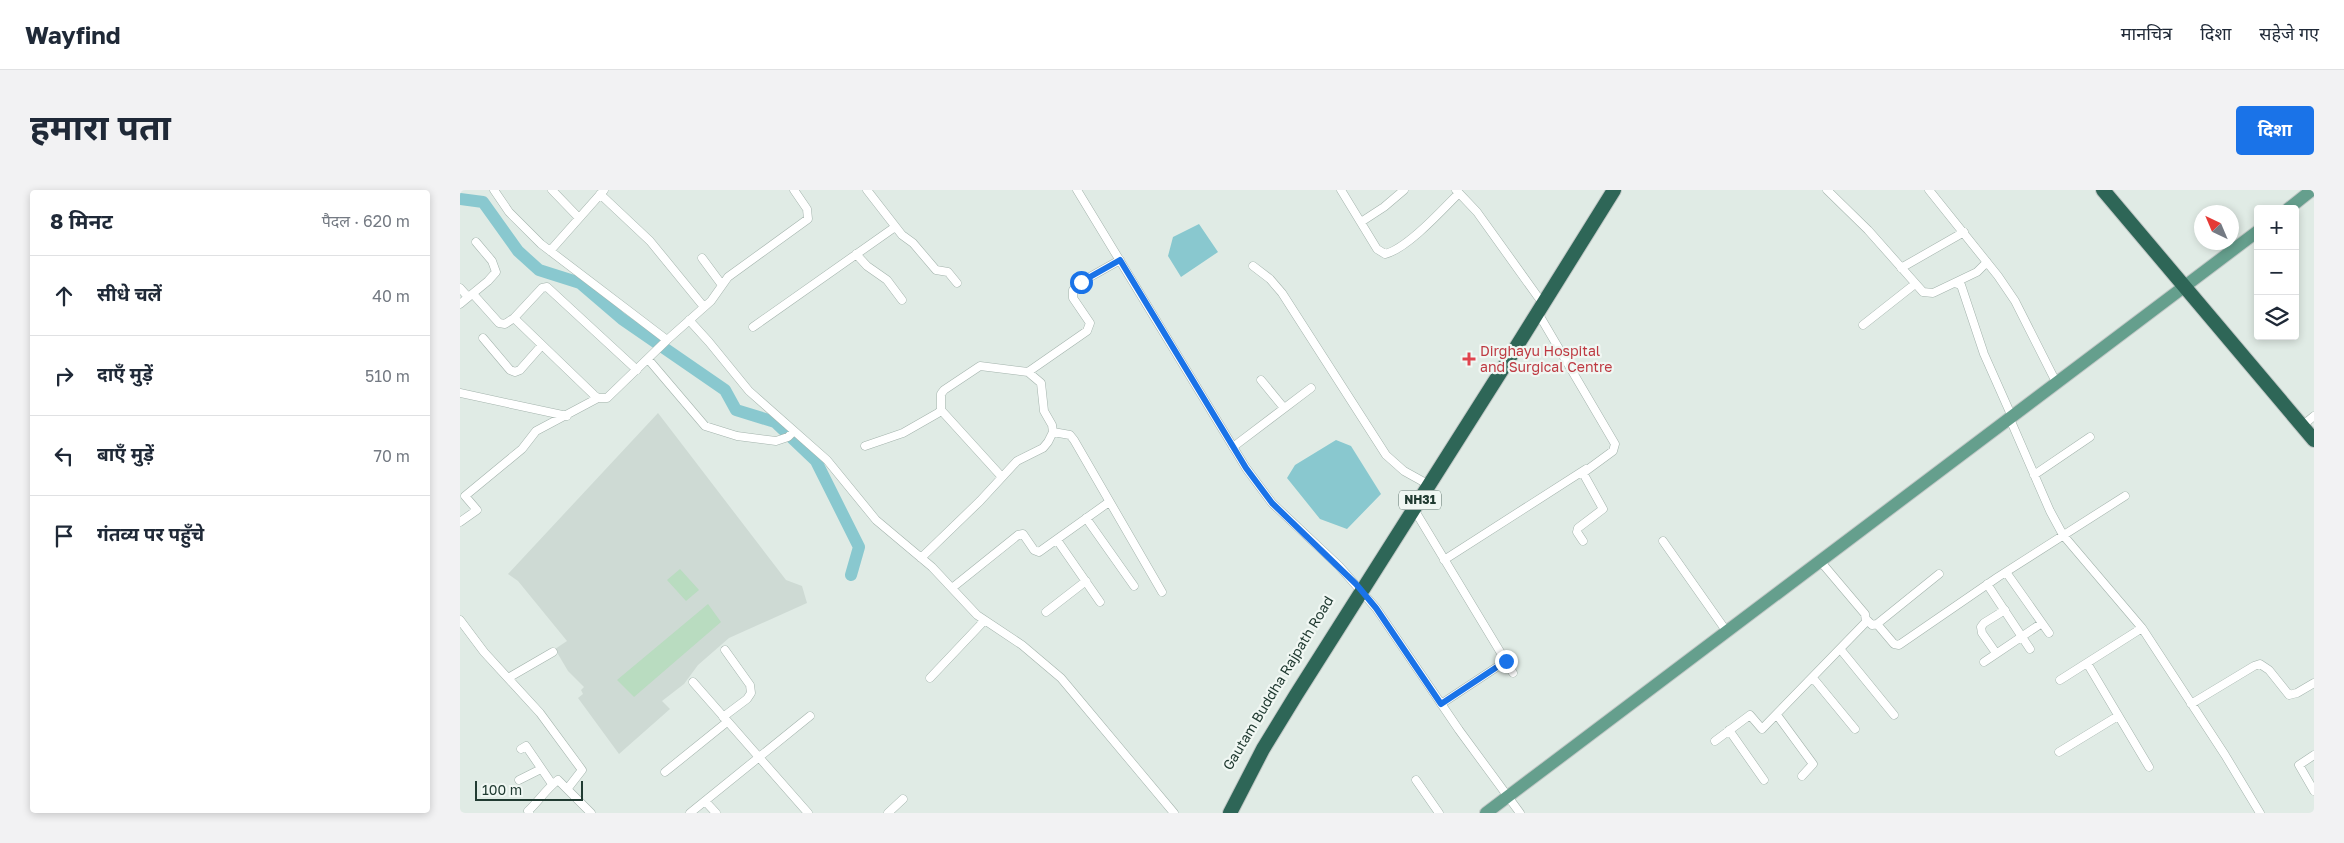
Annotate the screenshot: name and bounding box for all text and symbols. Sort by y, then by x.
text: Wayfind [25,20,121,49]
text: मानचित्र [2121,22,2172,44]
text: दिशा [2200,22,2231,44]
text: सहेजे गए [2259,22,2319,44]
text: हमारा पता [30,106,171,148]
button: दिशा [2236,106,2314,155]
north arrow [2194,205,2239,250]
map controls [2254,205,2299,340]
button: + [2254,205,2299,250]
text: 8 मिनट [50,208,113,234]
text: पैदल · 620 m [322,211,410,231]
button: − [2254,250,2299,295]
route start [1070,271,1093,294]
icon: ahead [50,282,78,310]
text: सीधे चलें [97,282,162,305]
text: 40 m [372,286,410,306]
button: layers [2254,295,2299,340]
place label: Dirghayu Hospital and Surgical Centre [1480,342,1612,375]
marker: Dirghayu Hospital and Surgical Centre [1462,352,1476,366]
icon: right [50,362,78,390]
text: दाएँ मुड़ें [97,362,153,385]
text: 510 m [365,366,410,386]
icon: left [50,442,78,470]
text: बाएँ मुड़ें [97,442,154,465]
text: 70 m [373,446,410,466]
road number: NH31 [1399,490,1441,510]
icon: arrive [50,522,78,550]
text: गंतव्य पर पहुँचे [97,522,204,545]
street label: Gautam Buddha Rajpath Road [1219,593,1336,773]
route end [1495,650,1518,673]
scale bar [475,778,582,801]
text: 100 m [482,781,522,798]

